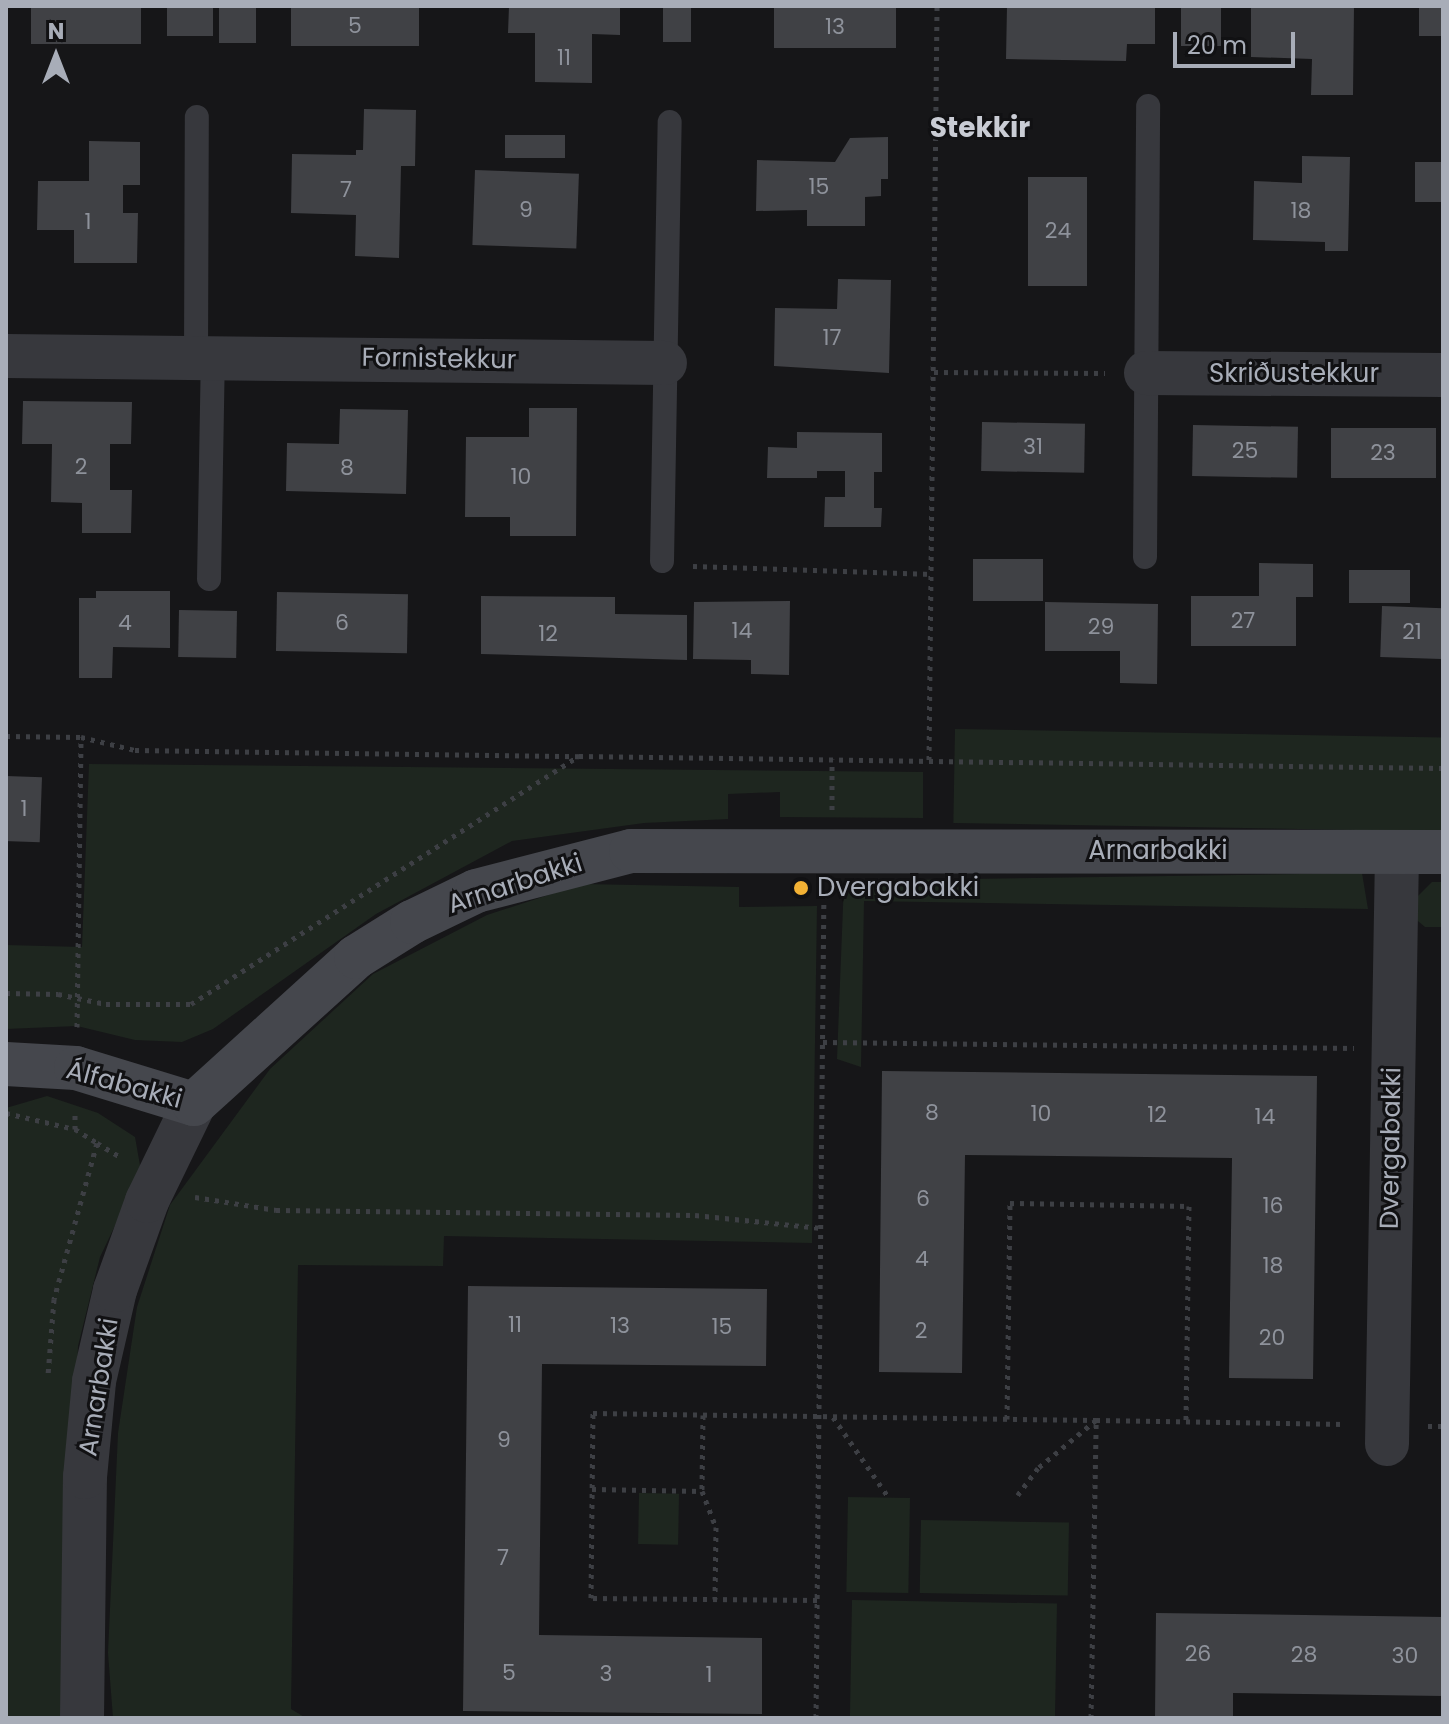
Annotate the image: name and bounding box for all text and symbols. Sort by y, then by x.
house number: 5 [348,13,362,39]
house number: 13 [825,14,845,40]
north arrow [16,16,96,96]
text: N [48,16,64,47]
scale bar [1177,16,1299,66]
text: 20 m [1187,29,1247,62]
house number: 11 [557,45,571,71]
district label: Stekkir [930,111,1030,145]
house number: 15 [809,174,829,200]
house number: 7 [340,177,352,203]
house number: 9 [519,197,533,223]
house number: 18 [1291,198,1311,224]
house number: 1 [84,209,92,235]
house number: 24 [1045,218,1071,244]
house number: 17 [822,325,842,351]
street label: Fornistekkur [361,342,517,376]
street label: Skriðustekkur [1209,358,1379,390]
house number: 31 [1023,434,1043,460]
house number: 25 [1232,438,1258,464]
house number: 23 [1370,440,1396,466]
house number: 2 [75,454,87,480]
house number: 8 [340,455,354,481]
house number: 10 [511,464,531,490]
house number: 27 [1231,608,1255,634]
house number: 4 [118,610,132,636]
house number: 6 [335,610,349,636]
house number: 29 [1088,614,1114,640]
house number: 14 [732,618,752,644]
house number: 21 [1402,619,1422,645]
house number: 12 [538,621,558,647]
house number: 1 [20,796,28,822]
street label: Arnarbakki [1088,835,1228,867]
street label: Arnarbakki [444,848,586,920]
place label: Dvergabakki [817,872,979,904]
marker: Dvergabakki [792,879,810,897]
street label: Álfabakki [63,1055,185,1115]
street label: Dvergabakki [1374,1067,1408,1229]
house number: 8 [925,1100,939,1126]
house number: 10 [1031,1101,1051,1127]
house number: 12 [1147,1102,1167,1128]
house number: 14 [1255,1104,1275,1130]
house number: 6 [916,1186,930,1212]
house number: 16 [1262,1193,1284,1219]
house number: 4 [915,1246,929,1272]
house number: 18 [1263,1253,1283,1279]
house number: 11 [508,1312,522,1338]
house number: 13 [610,1313,630,1339]
house number: 15 [712,1314,732,1340]
street label: Arnarbakki [73,1316,125,1458]
house number: 2 [915,1318,927,1344]
house number: 20 [1259,1325,1285,1351]
house number: 9 [497,1427,511,1453]
house number: 7 [497,1545,509,1571]
house number: 26 [1185,1641,1211,1667]
house number: 28 [1291,1642,1317,1668]
house number: 30 [1392,1643,1418,1669]
house number: 5 [502,1660,516,1686]
house number: 3 [600,1661,612,1687]
house number: 1 [705,1662,713,1688]

